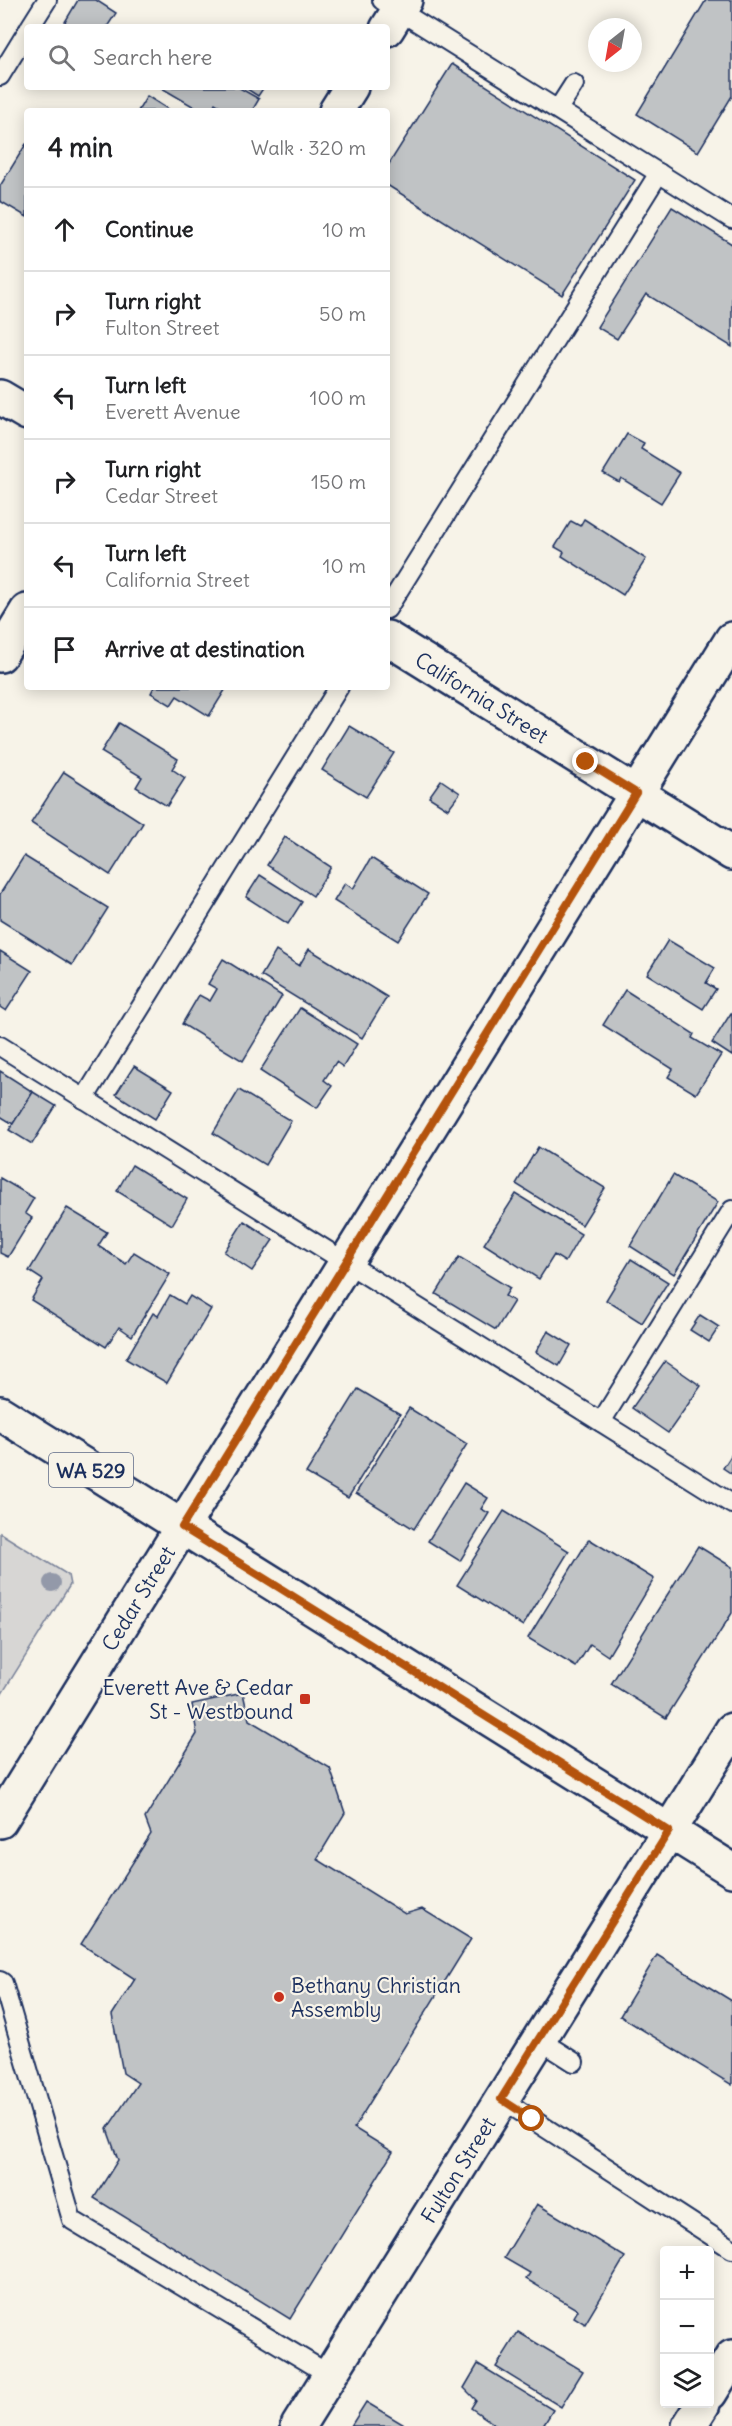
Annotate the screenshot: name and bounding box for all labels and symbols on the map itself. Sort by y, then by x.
north arrow [588,18,642,72]
street label: California Street [410,646,554,749]
route end [572,748,598,774]
road number: WA 529 [49,1453,133,1487]
street label: Cedar Street [95,1541,181,1656]
place label: Everett Ave & Cedar St - Westbound [103,1674,293,1725]
marker: Everett Ave & Cedar St - Westbound [298,1692,312,1706]
place label: Bethany Christian Assembly [291,1972,461,2023]
marker: Bethany Christian Assembly [272,1990,286,2004]
route start [518,2105,544,2131]
street label: Fulton Street [415,2112,501,2228]

